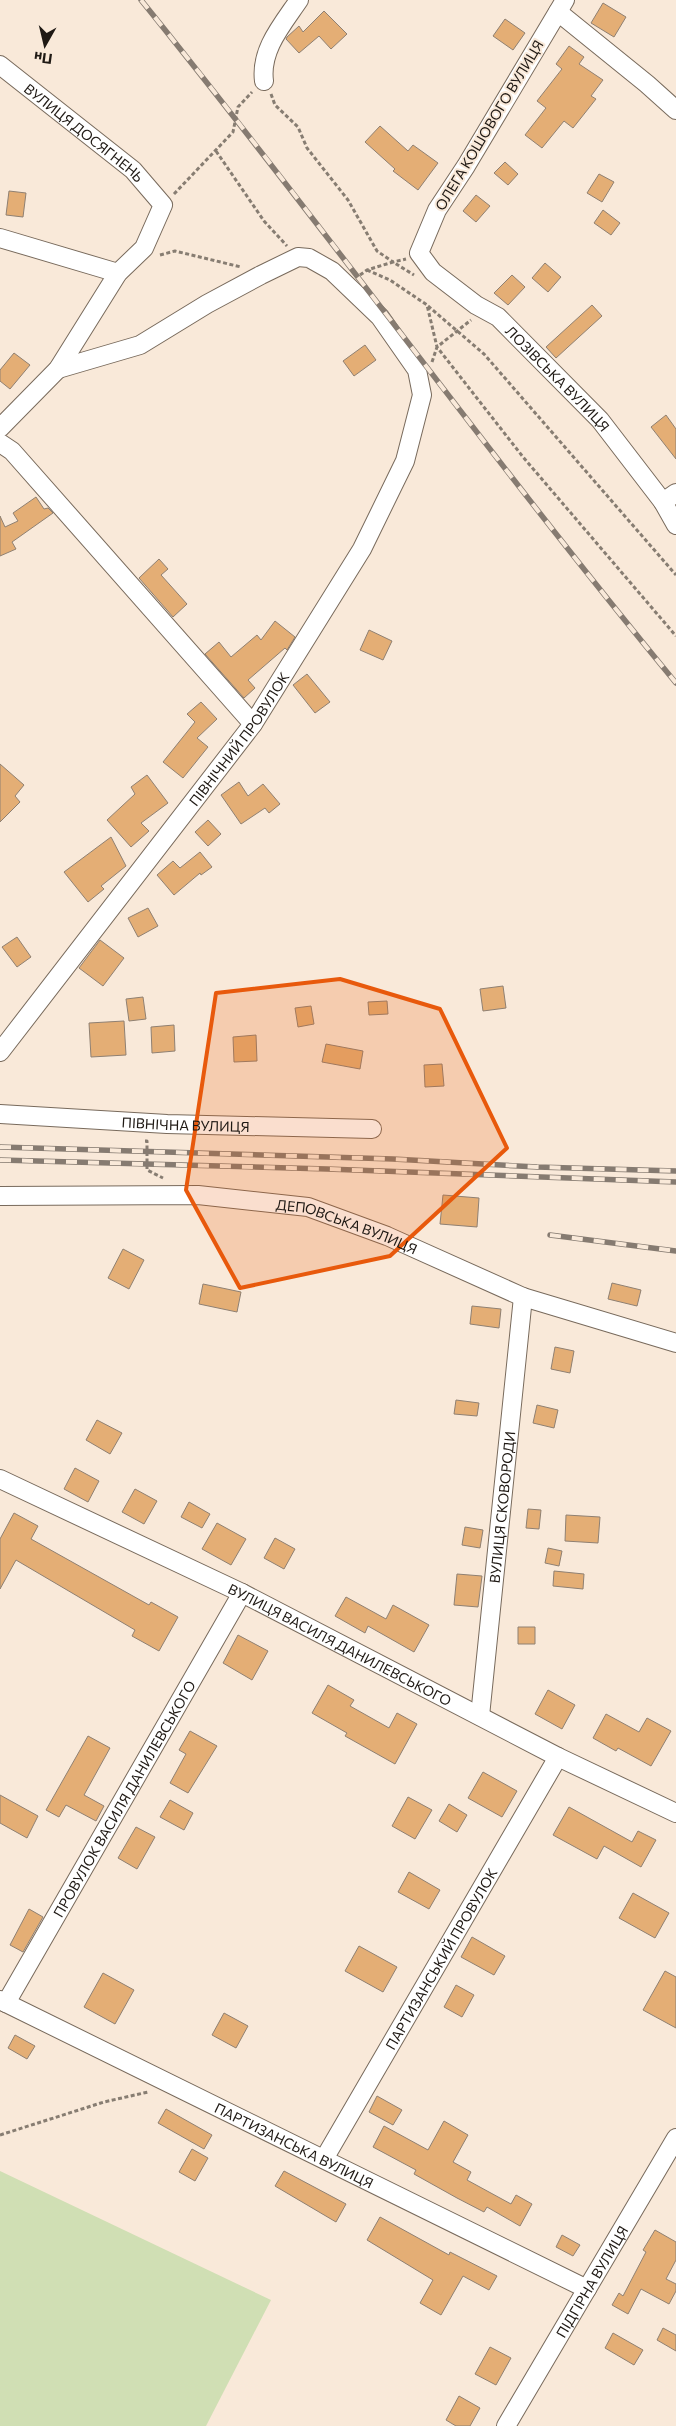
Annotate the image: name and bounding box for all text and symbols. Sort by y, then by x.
north arrow [20,20,70,70]
street label: ОЛЕГА КОШОВОГО ВУЛИЦЯ [431,37,547,213]
text: Пн [33,49,53,68]
street label: ВУЛИЦЯ ДОСЯГНЕНЬ [21,79,148,185]
street label: ЛОЗІВСЬКА ВУЛИЦЯ [502,322,614,434]
street label: ПІВНІЧНИЙ ПРОВУЛОК [185,668,292,809]
street label: ПІВНІЧНА ВУЛИЦЯ [121,1113,250,1135]
street label: ДЕПОВСЬКА ВУЛИЦЯ [275,1195,420,1257]
street label: ВУЛИЦЯ СКОВОРОДИ [485,1430,518,1584]
street label: ВУЛИЦЯ ВАСИЛЯ ДАНИЛЕВСЬКОГО [226,1579,455,1709]
street label: ПРОВУЛОК ВАСИЛЯ ДАНИЛЕВСЬКОГО [49,1677,198,1920]
street label: ПАРТИЗАНСЬКИЙ ПРОВУЛОК [381,1865,500,2052]
street label: ПАРТИЗАНСЬКА ВУЛИЦЯ [212,2099,376,2191]
street label: ПІДГІРНА ВУЛИЦЯ [552,2222,631,2340]

